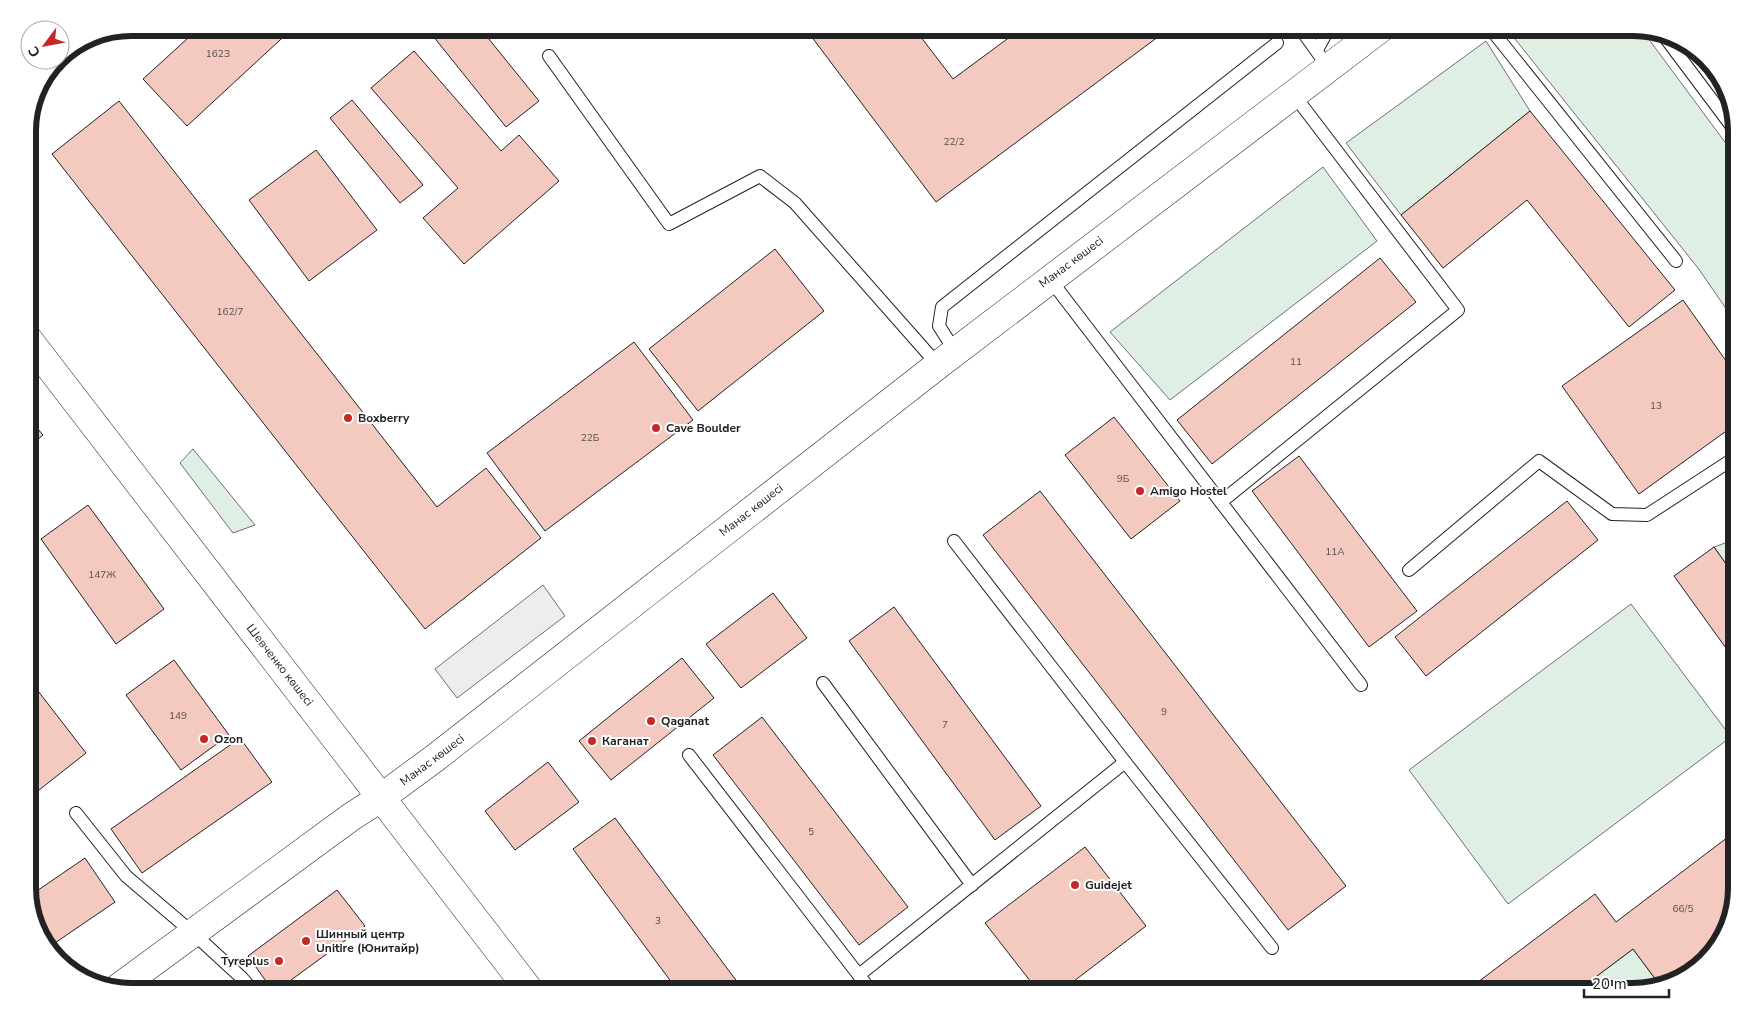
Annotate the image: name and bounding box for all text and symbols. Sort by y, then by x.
north arrow [20,20,70,70]
text: С [24,42,45,61]
house number: 162З [206,47,230,61]
house number: 22/2 [944,135,964,149]
street label: Манас көшесі [1036,232,1107,291]
house number: 162/7 [217,305,243,319]
house number: 11 [1290,355,1302,369]
house number: 13 [1650,399,1662,413]
place label: Boxberry [358,410,410,426]
marker: Boxberry [342,412,354,424]
place label: Cave Boulder [666,420,741,436]
marker: Cave Boulder [650,422,662,434]
house number: 22Б [581,431,600,445]
house number: 9Б [1117,472,1130,486]
street label: Манас көшесі [716,480,786,540]
place label: Amigo Hostel [1150,483,1227,499]
marker: Amigo Hostel [1134,485,1146,497]
house number: 11А [1325,545,1345,559]
house number: 147Ж [88,568,116,582]
street label: Шевченко көшесі [243,621,317,709]
house number: 9 [1161,705,1167,719]
house number: 149 [169,709,187,723]
place label: Qaganat [661,713,709,729]
marker: Qaganat [645,715,657,727]
house number: 7 [942,718,948,732]
street label: Манас көшесі [397,730,468,789]
place label: Ozon [214,731,243,747]
marker: Ozon [198,733,210,745]
place label: Каганат [602,733,649,749]
marker: Каганат [586,735,598,747]
house number: 5 [808,825,814,839]
place label: Guidejet [1085,877,1132,893]
marker: Guidejet [1069,879,1081,891]
house number: 66/5 [1673,902,1693,916]
house number: 3 [655,914,661,928]
place label: Шинный центр Unitire (Юнитайр) [316,926,420,956]
marker: Шинный центр Unitire (Юнитайр) [300,935,312,947]
place label: Tyreplus [221,953,269,969]
marker: Tyreplus [273,955,285,967]
scale bar [1584,966,1669,998]
text: 20 m [1592,974,1627,994]

